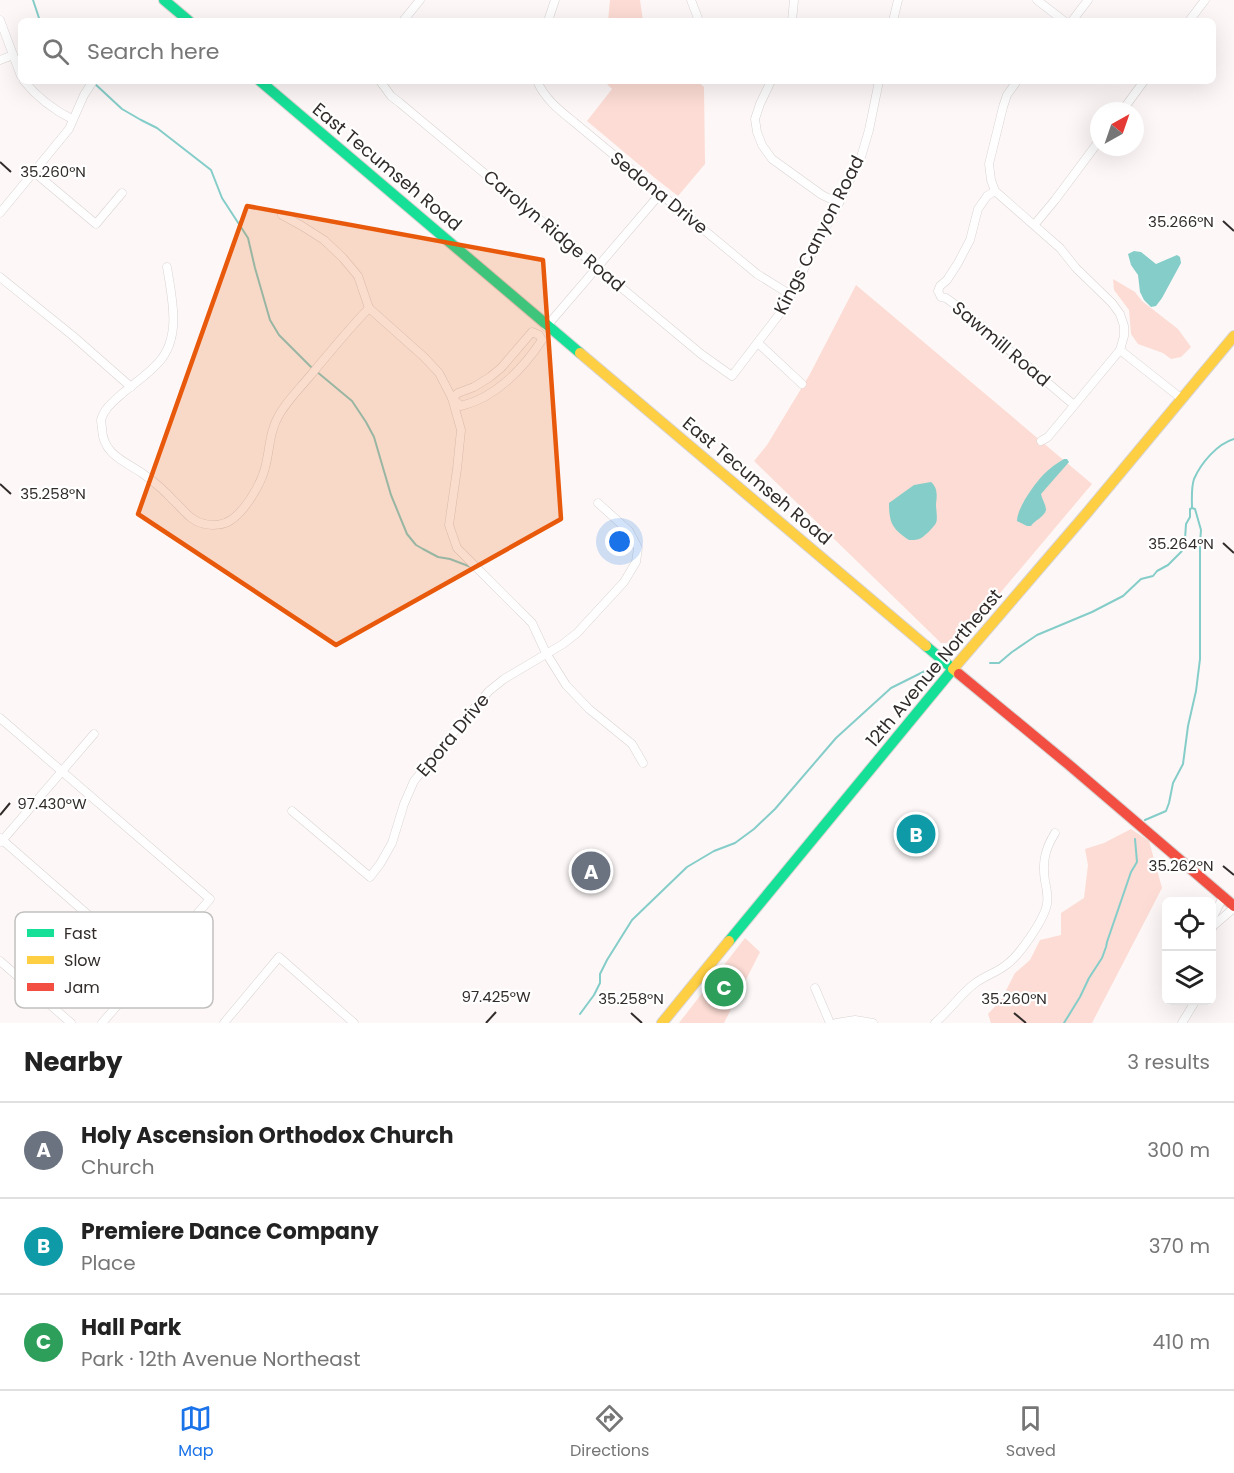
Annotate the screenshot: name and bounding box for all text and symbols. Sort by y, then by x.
search box [18,18,1216,84]
icon: search [39,35,72,68]
text: Search here [87,36,220,67]
street label: East Tecumseh Road [307,97,467,237]
north arrow [1090,102,1144,156]
street label: Sedona Drive [605,145,713,240]
street label: Kings Canyon Road [768,151,870,319]
text: 35.260°N [20,161,86,182]
street label: Carolyn Ridge Road [478,164,630,297]
text: 35.266°N [1148,211,1214,232]
street label: Sawmill Road [947,295,1056,392]
street label: East Tecumseh Road [677,411,837,551]
text: 35.258°N [20,483,86,504]
your location [605,527,634,556]
text: 35.264°N [1148,533,1214,554]
street label: 12th Avenue Northeast [860,583,1007,752]
street label: Epora Drive [410,688,495,782]
text: 97.430°W [17,793,87,814]
pin: B [896,812,936,856]
pin: A [572,848,610,894]
text: 35.262°N [1149,855,1213,876]
map controls [1162,897,1216,1005]
button: locate [1162,897,1216,951]
legend [15,912,213,1008]
text: Fast [64,922,97,945]
text: Slow [64,949,101,972]
button: layers [1162,951,1216,1005]
pin: C [704,964,744,1010]
text: Jam [64,976,100,999]
text: 97.425°W [461,986,531,1007]
text: 35.258°N [598,988,664,1009]
text: 35.260°N [981,988,1047,1009]
text: Nearby [24,1044,122,1080]
text: 3 results [1127,1048,1210,1076]
text: Holy Ascension Orthodox Church [81,1120,454,1151]
text: A [36,1136,51,1164]
text: 300 m [1147,1136,1210,1164]
text: Church [81,1153,154,1181]
text: Premiere Dance Company [81,1216,379,1247]
text: B [37,1232,50,1260]
text: 370 m [1149,1232,1210,1260]
text: Place [81,1249,136,1277]
text: Hall Park [81,1312,181,1343]
text: C [36,1328,51,1356]
text: 410 m [1153,1328,1210,1356]
text: Park · 12th Avenue Northeast [81,1345,361,1373]
tab: Map [178,1402,214,1463]
tab: Directions [570,1402,649,1463]
tab: Saved [1006,1402,1056,1463]

